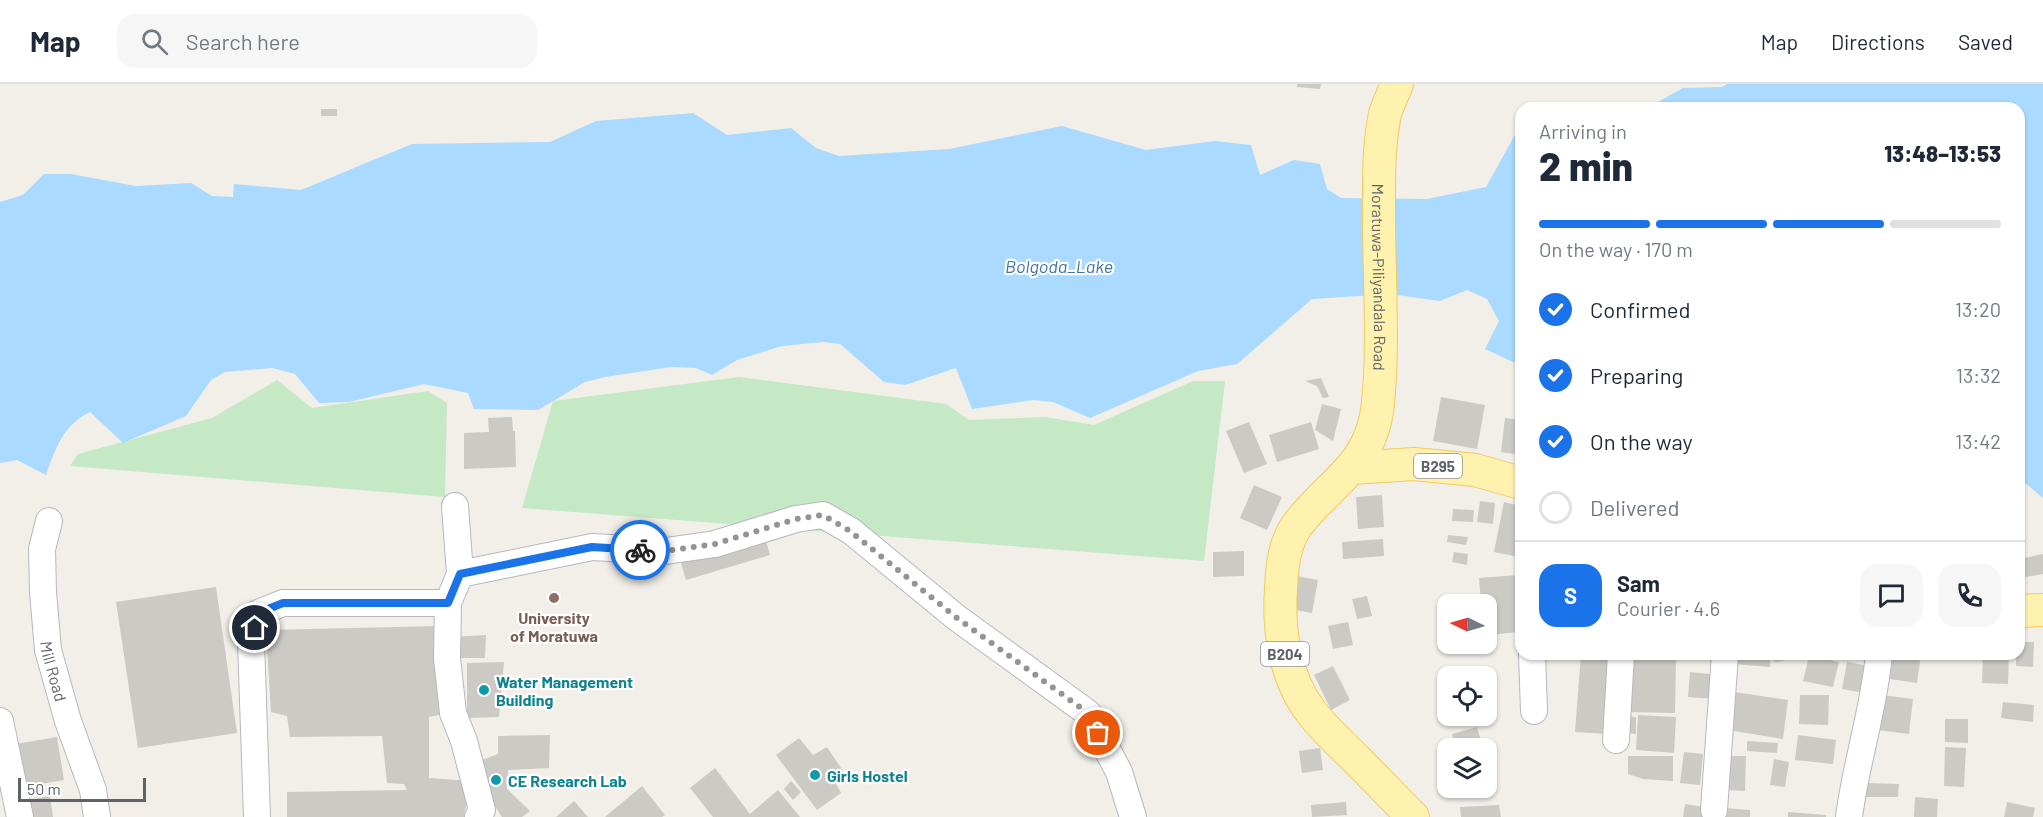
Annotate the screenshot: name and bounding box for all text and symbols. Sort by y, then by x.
search box [117,14,537,68]
text: Map [30,24,81,58]
icon: search [138,25,171,58]
text: Search here [186,28,300,54]
text: Map [1761,29,1798,54]
text: Directions [1831,29,1925,54]
text: Saved [1958,29,2013,54]
text: Arriving in [1539,119,1627,143]
text: 13:48–13:53 [1884,140,2001,166]
text: 2 min [1539,142,1633,189]
street label: Moratuwa-Piliyandala Road [1369,184,1390,371]
text: On the way · 170 m [1539,237,1693,261]
water label: Bolgoda_Lake [1005,255,1113,277]
icon: check [1539,293,1572,326]
text: Confirmed [1590,296,1690,322]
text: 13:20 [1955,297,2001,321]
icon: check [1539,359,1572,392]
text: Preparing [1590,362,1683,388]
text: 13:32 [1956,363,2001,387]
icon: check [1539,425,1572,458]
text: On the way [1590,428,1693,454]
text: 13:42 [1955,429,2001,453]
road number: B295 [1414,454,1462,478]
text: Delivered [1590,494,1679,520]
courier [610,520,670,580]
icon: bike [624,534,657,567]
button: chat [1860,564,1923,627]
button: phone [1938,564,2001,627]
text: Sam [1617,570,1660,596]
text: S [1564,582,1577,608]
marker: University of Moratuwa [547,591,561,605]
north arrow [1437,594,1497,654]
map controls [1437,594,1497,798]
text: Courier · 4.6 [1617,596,1720,620]
pin [229,602,280,653]
place label: University of Moratuwa [510,608,598,645]
icon: home [238,611,271,644]
street label: Mill Road [38,640,71,703]
road number: B204 [1261,642,1309,666]
button: locate [1437,666,1497,726]
place label: Water Management Building [496,672,633,709]
marker: Water Management Building [477,683,491,697]
pin [1072,707,1123,758]
icon: bag [1081,716,1114,749]
button: layers [1437,738,1497,798]
place label: Girls Hostel [827,766,908,785]
marker: Girls Hostel [808,768,822,782]
place label: CE Research Lab [508,771,627,790]
marker: CE Research Lab [489,773,503,787]
scale bar [18,775,146,802]
text: 50 m [27,779,61,798]

